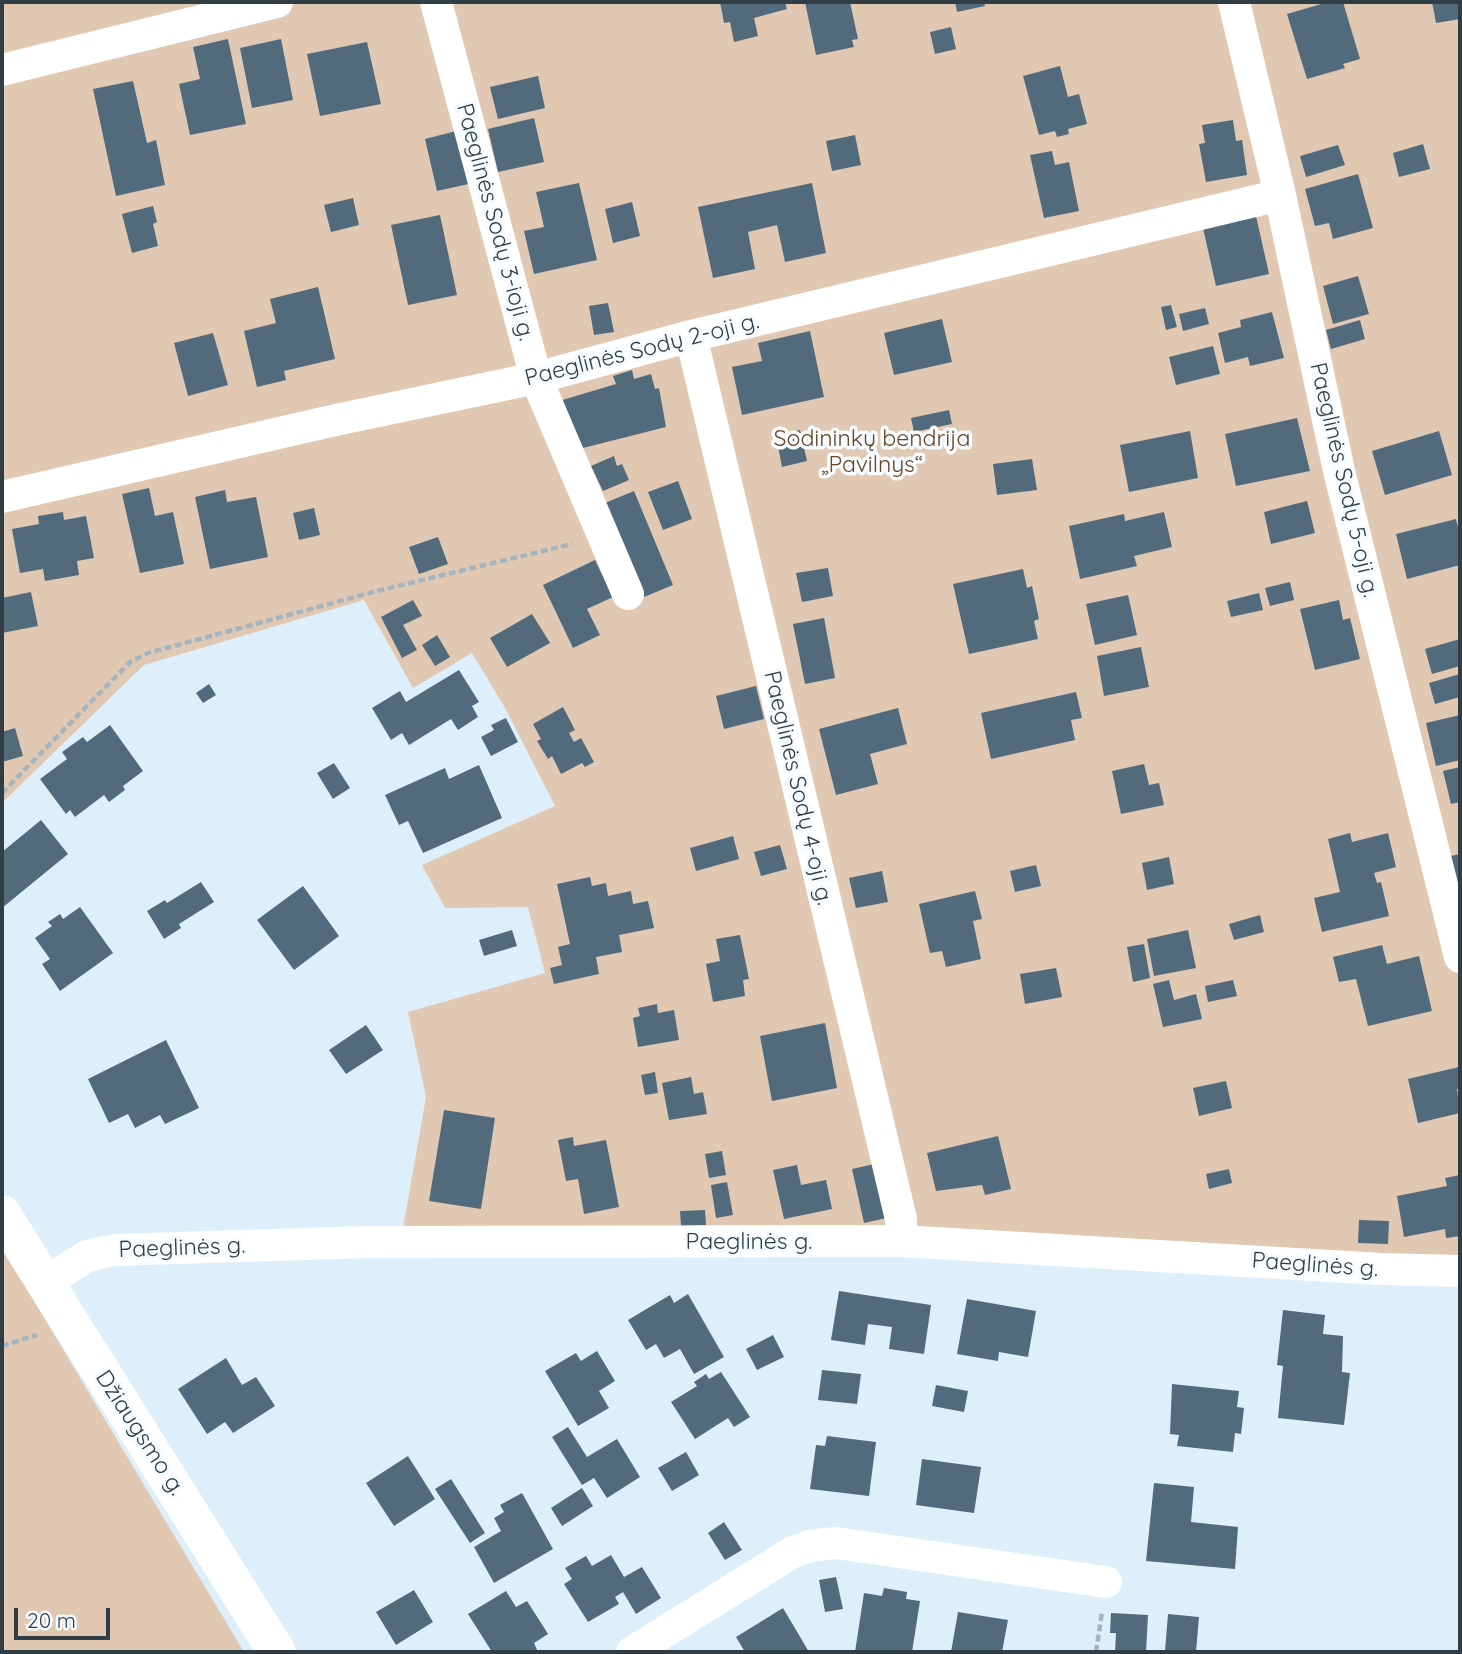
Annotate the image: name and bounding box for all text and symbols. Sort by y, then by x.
street label: Paeglinės Sodų 3-ioji g. [450,100,540,344]
street label: Paeglinės Sodų 2-oji g. [522,308,762,392]
street label: Paeglinės Sodų 5-oji g. [1304,360,1384,600]
park label: Sodininkų bendrija „Pavilnys“ [774,425,970,479]
street label: Paeglinės Sodų 4-oji g. [758,668,838,908]
street label: Paeglinės g. [686,1228,812,1256]
street label: Paeglinės g. [118,1232,246,1264]
street label: Paeglinės g. [1251,1247,1379,1283]
street label: Džiaugsmo g. [89,1365,191,1501]
scale bar [18,1594,114,1638]
text: 20 m [27,1607,76,1633]

